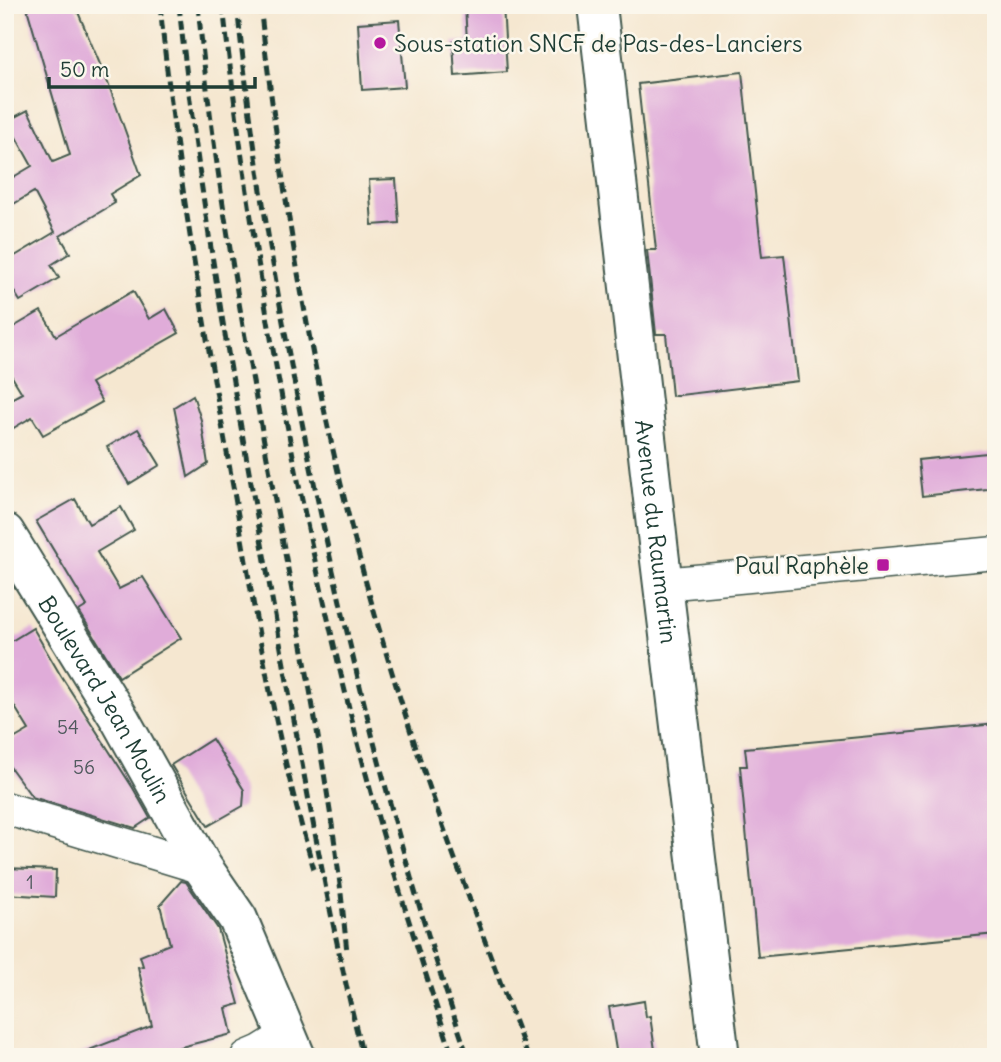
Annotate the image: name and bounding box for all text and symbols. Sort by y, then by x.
place label: Sous-station SNCF de Pas-des-Lanciers [394,29,803,58]
marker: Sous-station SNCF de Pas-des-Lanciers [372,35,388,51]
scale bar [49,46,256,90]
text: 50 m [60,56,109,83]
street label: Avenue du Raumartin [630,418,684,645]
place label: Paul Raphèle [735,551,869,580]
marker: Paul Raphèle [875,557,891,573]
street label: Boulevard Jean Moulin [33,590,178,808]
house number: 54 [57,715,79,739]
house number: 56 [73,755,95,779]
house number: 1 [26,870,34,894]

